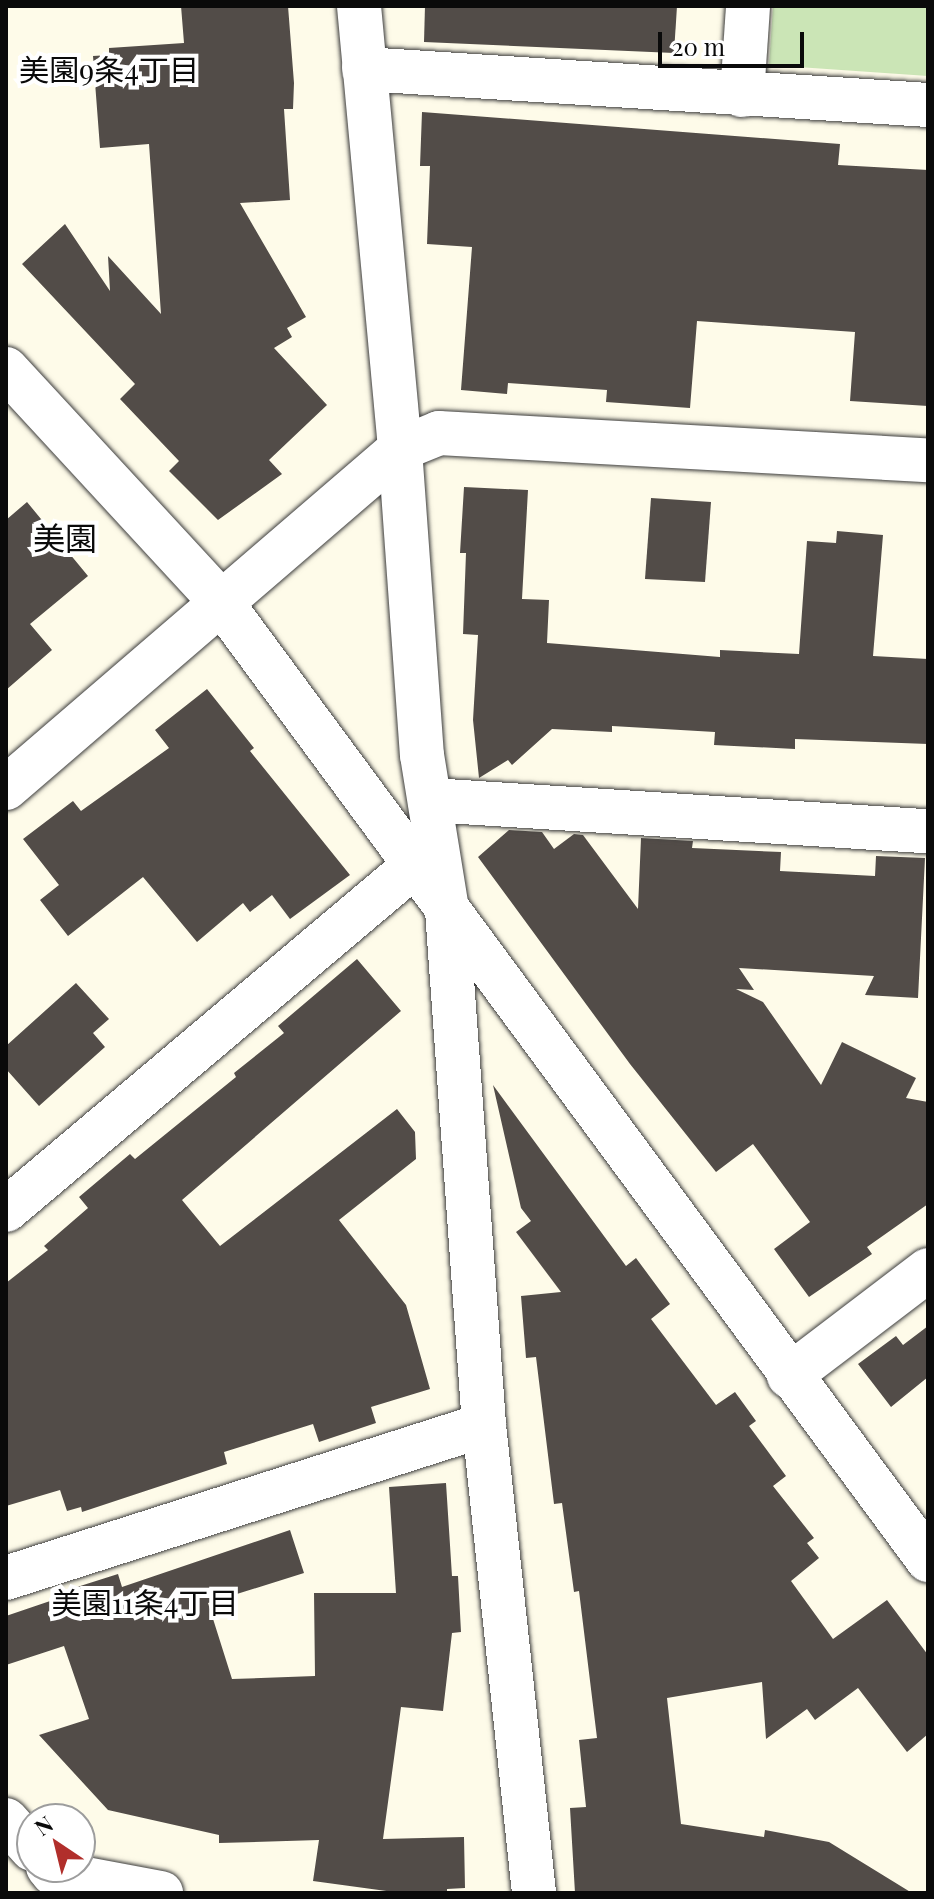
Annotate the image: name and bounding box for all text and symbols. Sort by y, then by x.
scale bar [662,16,808,66]
text: 20 m [672,30,725,62]
district label: 美園9条4丁目 [19,51,199,87]
district label: 美園 [33,518,97,556]
district label: 美園11条4丁目 [51,1584,239,1620]
north arrow [16,1803,96,1883]
text: N [28,1808,58,1842]

